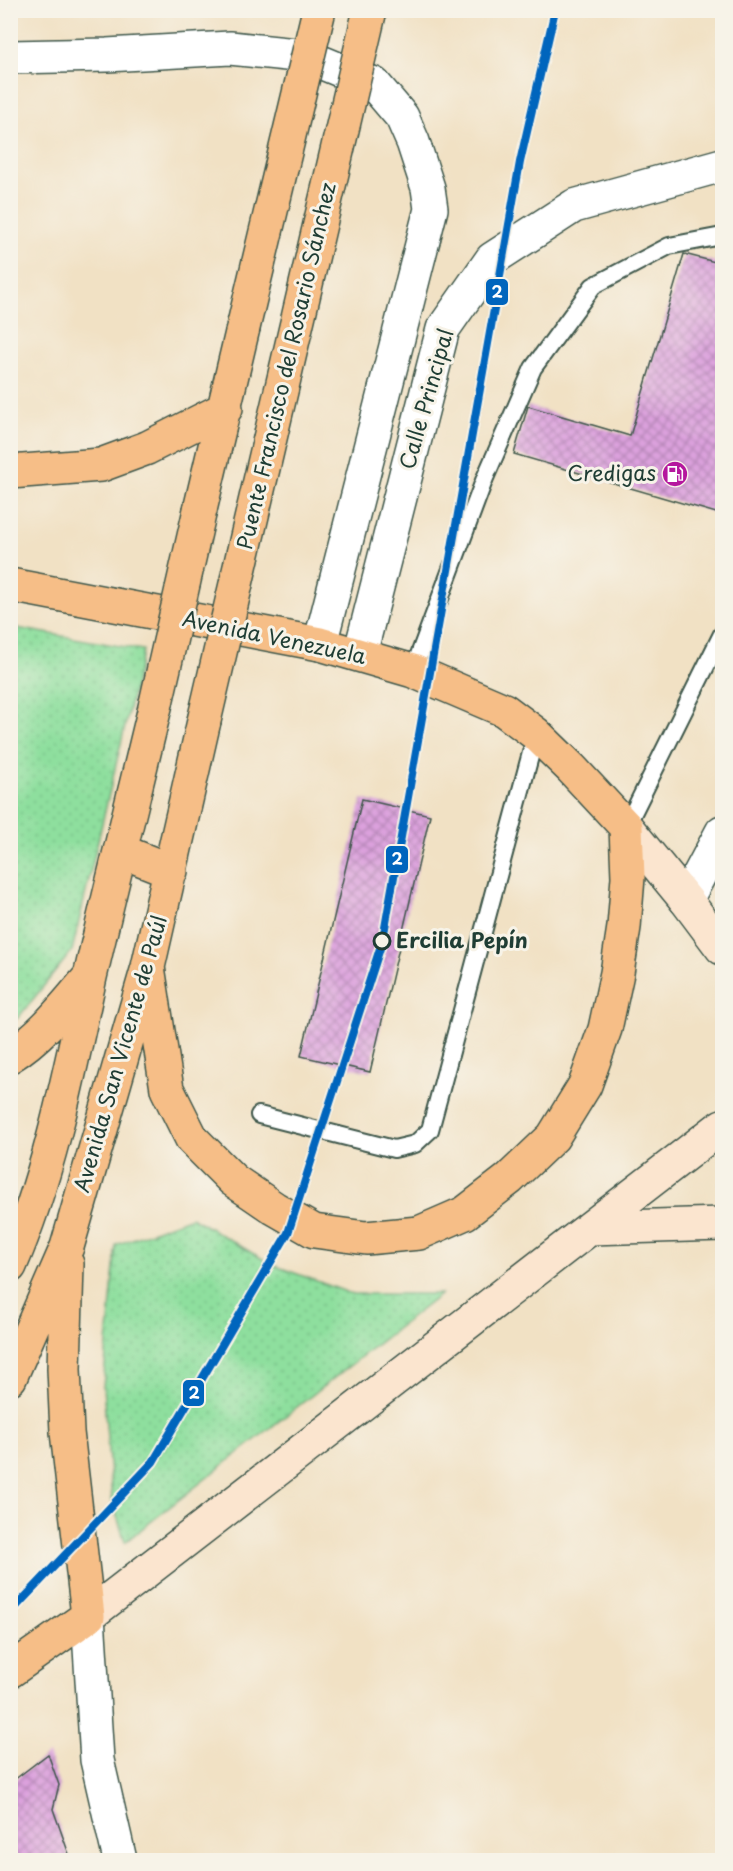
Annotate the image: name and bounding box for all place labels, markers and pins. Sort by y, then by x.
place label: Credigas [567,456,656,488]
fuel station icon: Credigas [660,459,690,489]
place label: Ercilia Pepín [396,923,528,955]
marker: Ercilia Pepín [373,932,391,950]

